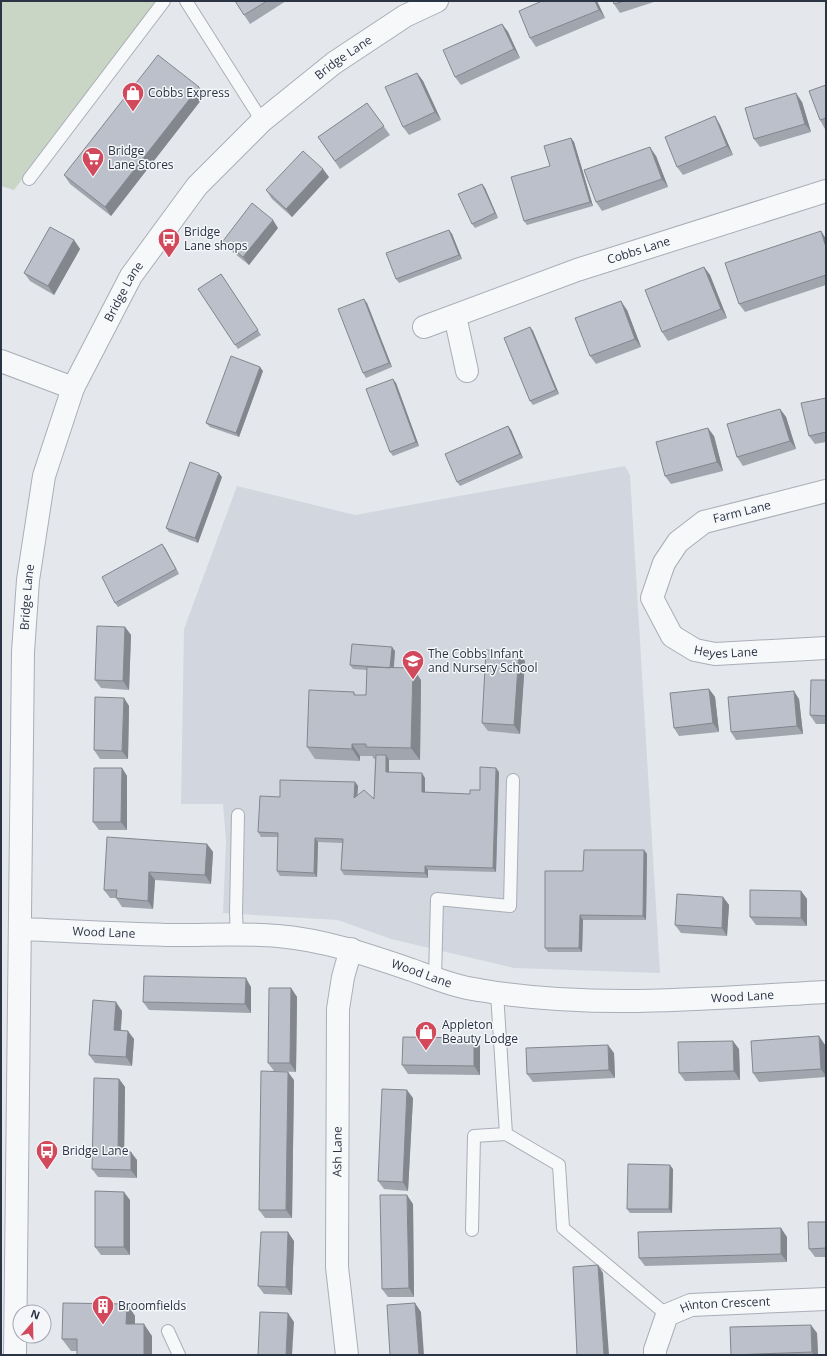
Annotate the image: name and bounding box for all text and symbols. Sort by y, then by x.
street label: Bridge Lane [311,31,375,83]
shop icon: Cobbs Express [120,80,146,113]
place label: Cobbs Express [148,84,230,101]
place label: Bridge Lane Stores [108,142,174,173]
supermarket icon: Bridge Lane Stores [80,145,106,178]
place label: Bridge Lane shops [184,223,248,254]
bus stop icon: Bridge Lane shops [156,226,182,259]
street label: Cobbs Lane [605,232,673,268]
street label: Bridge Lane [100,258,147,324]
street label: Farm Lane [711,496,773,527]
street label: Bridge Lane [16,563,38,631]
street label: Heyes Lane [693,641,759,662]
place label: The Cobbs Infant and Nursery School [428,645,537,676]
school or university icon: The Cobbs Infant and Nursery School [400,648,426,681]
street label: Wood Lane [72,922,136,942]
street label: Wood Lane [389,955,454,992]
street label: Wood Lane [711,986,775,1007]
place label: Appleton Beauty Lodge [442,1016,518,1047]
shop icon: Appleton Beauty Lodge [413,1019,439,1052]
street label: Ash Lane [328,1126,346,1177]
bus stop icon: Bridge Lane [34,1138,60,1171]
place label: Bridge Lane [62,1142,129,1159]
street label: Hinton Crescent [677,1292,770,1317]
building icon: Broomfields [90,1293,116,1326]
place label: Broomfields [118,1297,186,1314]
north arrow [12,1304,52,1344]
text: N [29,1306,42,1323]

